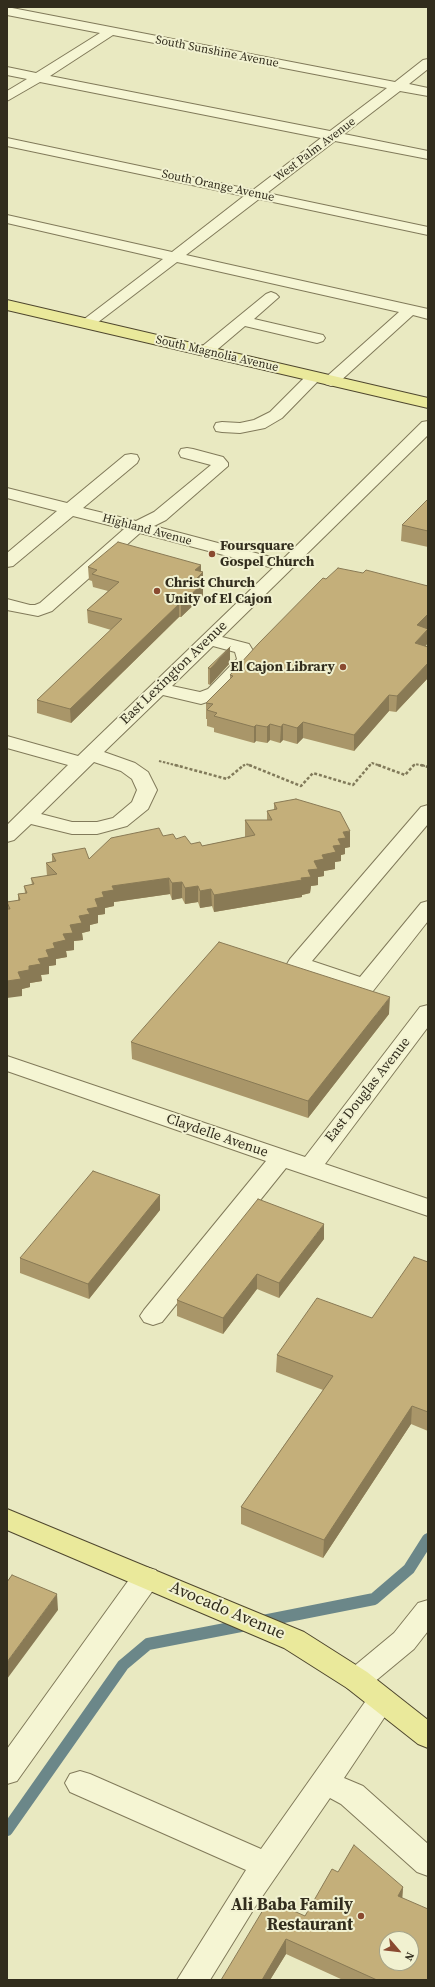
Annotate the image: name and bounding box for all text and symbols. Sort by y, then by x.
street label: South Sunshine Avenue [154,33,280,71]
street label: West Palm Avenue [271,115,359,185]
street label: South Orange Avenue [160,167,276,205]
street label: South Magnolia Avenue [154,333,280,375]
street label: Highland Avenue [101,511,193,549]
place label: Foursquare Gospel Church [220,538,314,570]
marker: Foursquare Gospel Church [207,549,217,559]
place label: Christ Church Unity of El Cajon [165,575,272,608]
marker: Christ Church Unity of El Cajon [152,586,162,596]
street label: East Lexington Avenue [117,618,231,728]
place label: El Cajon Library [230,659,335,675]
marker: El Cajon Library [338,662,348,672]
street label: East Douglas Avenue [322,1034,414,1146]
street label: Claydelle Avenue [164,1111,270,1161]
street label: Avocado Avenue [166,1577,288,1645]
place label: Ali Baba Family Restaurant [231,1896,353,1936]
marker: Ali Baba Family Restaurant [356,1911,366,1921]
north arrow [379,1931,419,1971]
text: N [401,1949,418,1963]

